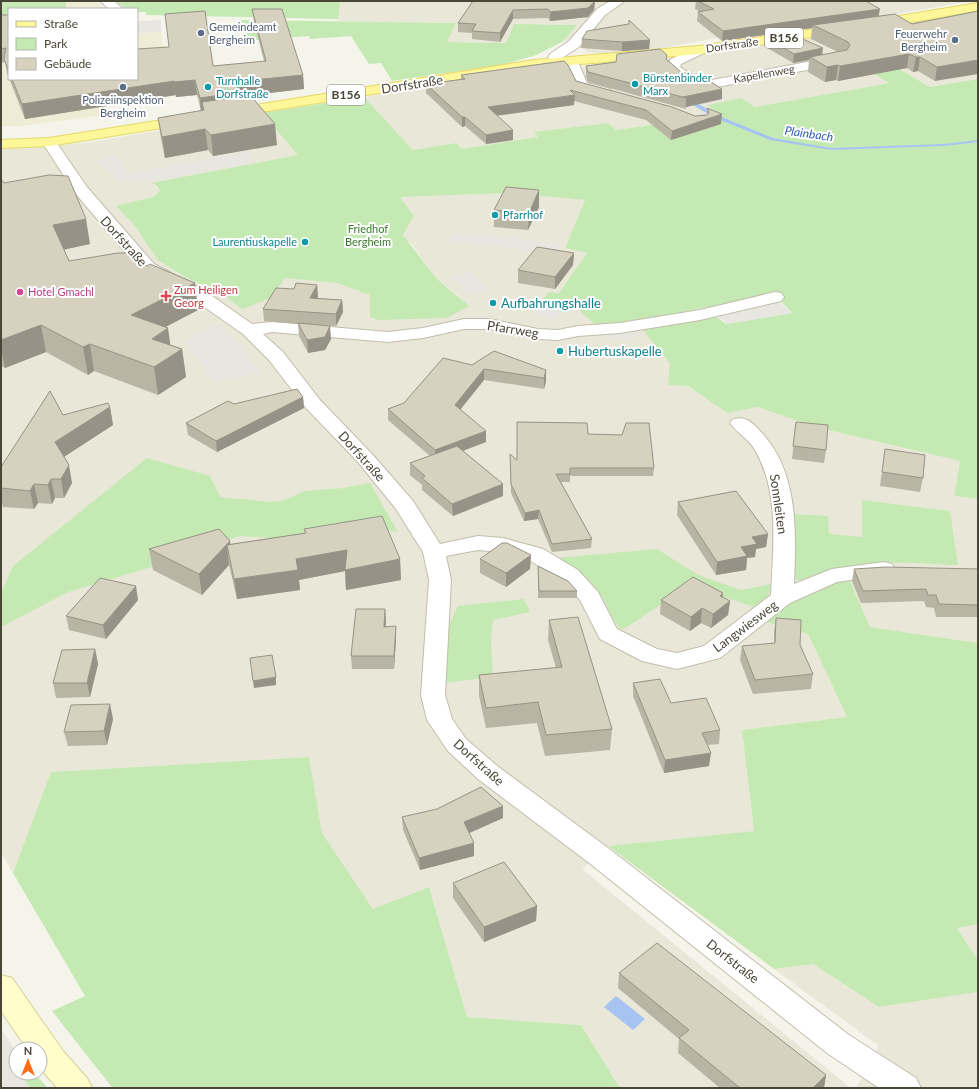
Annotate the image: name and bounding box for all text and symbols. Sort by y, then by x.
legend [8,8,138,80]
text: Straße [44,16,78,31]
place label: Gemeindeamt Bergheim [209,20,277,46]
place label: Feuerwehr Bergheim [895,27,947,53]
marker: Gemeindeamt Bergheim [196,28,206,38]
road number: B156 [765,28,803,48]
street label: Dorfstraße [705,34,759,55]
marker: Feuerwehr Bergheim [950,35,960,45]
text: Park [44,36,68,51]
text: Gebäude [44,56,91,71]
street label: Kapellenweg [732,62,796,85]
street label: Dorfstraße [380,71,444,97]
place label: Bürstenbinder Marx [643,71,712,97]
place label: Turnhalle Dorfstraße [216,74,269,100]
marker: Bürstenbinder Marx [630,79,640,89]
marker: Polizeiinspektion Bergheim [118,82,128,92]
marker: Turnhalle Dorfstraße [203,82,213,92]
road number: B156 [327,85,365,105]
place label: Polizeiinspektion Bergheim [82,93,164,119]
water label: Plainbach [784,123,834,144]
place label: Pfarrhof [503,208,543,221]
marker: Pfarrhof [490,210,500,220]
street label: Dorfstraße [97,213,151,270]
park label: Friedhof Bergheim [345,222,391,248]
place label: Laurentiuskapelle [212,235,297,248]
marker: Laurentiuskapelle [300,237,310,247]
place label: Zum Heiligen Georg [174,283,238,309]
place label: Hotel Gmachl [28,285,94,298]
marker: Hotel Gmachl [15,287,25,297]
marker: Zum Heiligen Georg [161,291,171,301]
place label: Aufbahrungshalle [501,295,601,311]
marker: Aufbahrungshalle [488,298,498,308]
street label: Pfarrweg [486,317,540,341]
place label: Hubertuskapelle [568,343,662,359]
marker: Hubertuskapelle [555,346,565,356]
street label: Dorfstraße [335,428,389,485]
street label: Sonnleiten [767,473,791,535]
street label: Langwiesweg [710,596,781,655]
street label: Dorfstraße [451,735,508,789]
street label: Dorfstraße [704,936,763,987]
north arrow [8,1041,48,1081]
text: N [24,1044,32,1057]

